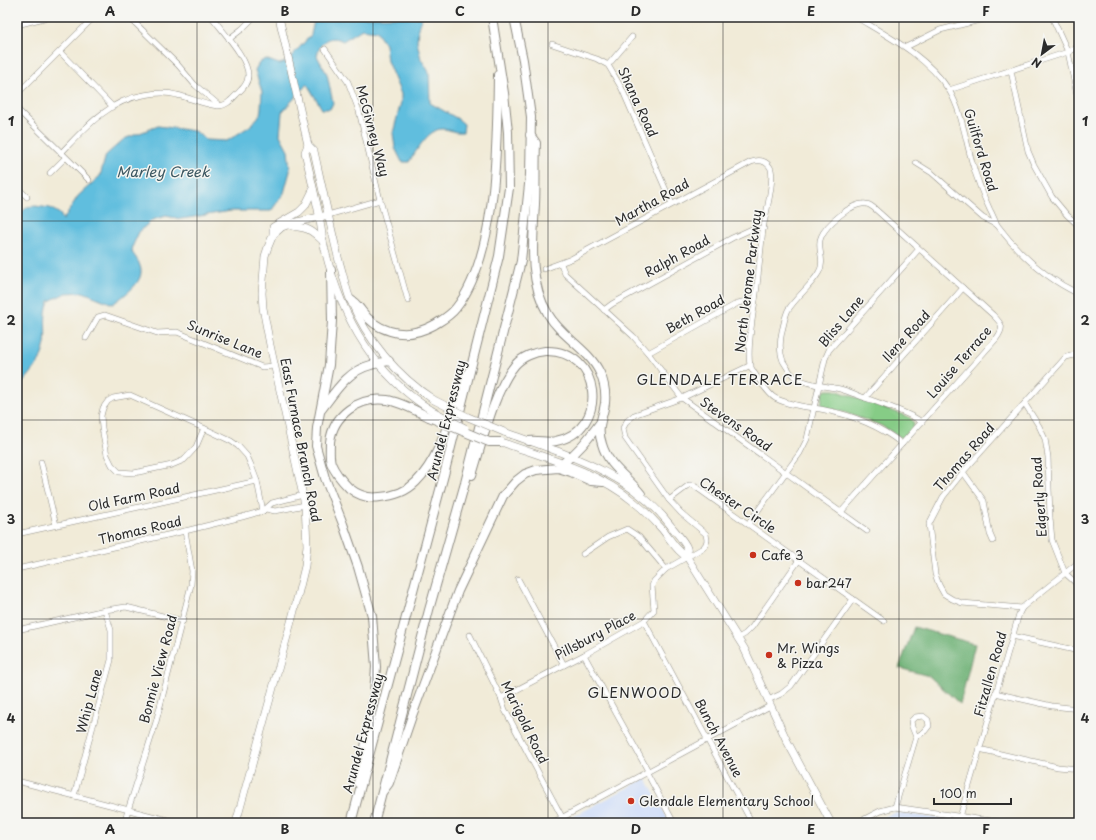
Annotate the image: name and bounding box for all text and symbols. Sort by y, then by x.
text: A [105,1,115,20]
text: B [281,1,290,20]
text: C [455,1,465,20]
text: D [631,1,641,20]
text: E [807,1,815,20]
text: F [982,1,990,20]
north arrow [1022,34,1062,74]
text: N [1028,53,1045,72]
street label: Shana Road [614,63,663,140]
street label: McGivney Way [352,83,395,179]
street label: Guilford Road [960,106,1003,194]
text: 1 [8,111,14,130]
text: 1 [1082,111,1088,130]
water label: Marley Creek [117,161,211,182]
street label: Martha Road [611,173,692,230]
street label: North Jerome Parkway [729,209,766,353]
street label: Ralph Road [641,230,713,281]
street label: Beth Road [662,290,728,338]
street label: Bliss Lane [813,291,868,351]
street label: Ilene Road [877,306,934,366]
text: 2 [6,310,16,329]
text: 2 [1080,310,1090,329]
street label: Sunrise Lane [184,315,266,362]
street label: Louise Terrace [922,321,995,402]
street label: East Furnace Branch Road [276,356,327,524]
street label: Arundel Expressway [421,358,470,482]
district label: GLENDALE TERRACE [637,369,803,390]
street label: Stevens Road [697,392,776,455]
street label: Thomas Road [929,418,999,495]
street label: Edgerly Road [1026,456,1051,538]
street label: Chester Circle [696,472,781,537]
street label: Old Farm Road [86,478,182,516]
text: 3 [7,509,16,528]
text: 3 [1081,509,1090,528]
street label: Thomas Road [96,511,183,548]
place label: Cafe 3 [761,545,803,564]
marker: Cafe 3 [748,550,758,560]
place label: bar247 [806,573,852,592]
marker: bar247 [793,578,803,588]
street label: Pillsbury Place [551,605,639,664]
street label: Bonnie View Road [134,612,181,725]
street label: Fitzallen Road [968,629,1011,719]
place label: Mr. Wings & Pizza [777,638,840,672]
marker: Mr. Wings & Pizza [764,650,774,660]
street label: Whip Lane [71,666,106,736]
street label: Arundel Expressway [337,671,388,795]
street label: Marigold Road [497,677,554,766]
district label: GLENWOOD [587,682,683,703]
street label: Bunch Avenue [691,695,748,780]
text: 4 [7,708,16,727]
text: 4 [1081,708,1090,727]
scale bar [934,780,1011,806]
text: 100 m [940,784,977,802]
place label: Glendale Elementary School [639,791,814,810]
marker: Glendale Elementary School [626,796,636,806]
text: A [105,819,115,838]
text: B [281,819,290,838]
text: C [455,819,465,838]
text: D [631,819,641,838]
text: E [807,819,815,838]
text: F [982,819,990,838]

